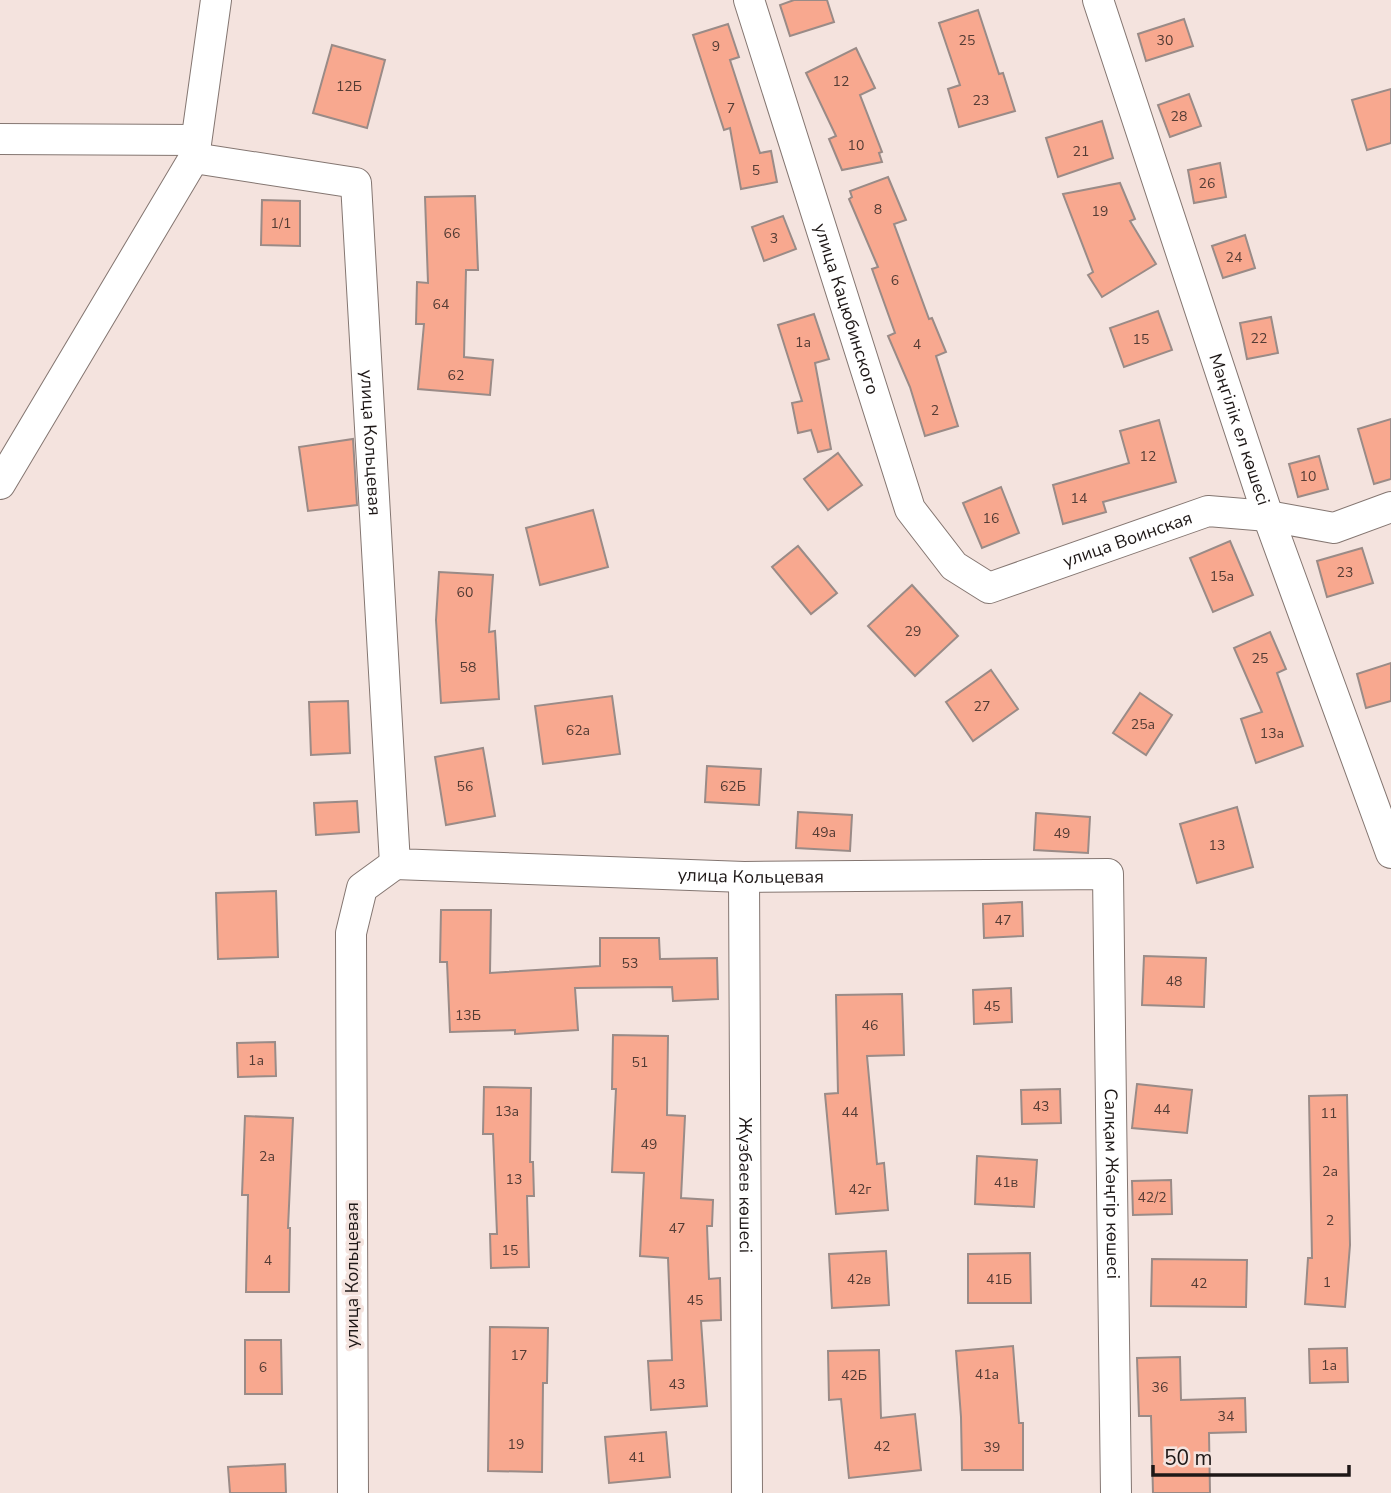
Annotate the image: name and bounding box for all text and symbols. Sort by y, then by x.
house number: 25 [959,31,975,50]
house number: 30 [1157,31,1173,50]
house number: 9 [712,37,720,56]
house number: 12 [833,72,849,91]
house number: 12Б [336,77,362,96]
house number: 23 [973,91,989,110]
house number: 7 [727,99,735,118]
house number: 28 [1171,107,1187,126]
house number: 10 [848,136,864,155]
house number: 21 [1073,142,1089,161]
house number: 5 [752,161,760,180]
house number: 26 [1199,174,1215,193]
house number: 8 [874,200,882,219]
house number: 19 [1092,202,1108,221]
house number: 1/1 [271,214,291,233]
street label: улица Кацюбинского [808,220,885,398]
house number: 66 [444,224,460,243]
house number: 3 [770,229,778,248]
house number: 24 [1226,248,1242,267]
house number: 6 [891,271,899,290]
house number: 64 [433,295,449,314]
house number: 22 [1251,329,1267,348]
house number: 15 [1133,330,1149,349]
house number: 1а [795,333,811,352]
house number: 4 [913,335,921,354]
street label: Мәңгілік ел көшесі [1203,350,1276,508]
house number: 62 [448,366,464,385]
street label: улица Кольцевая [355,369,387,516]
house number: 2 [931,401,939,420]
house number: 12 [1140,447,1156,466]
house number: 10 [1300,467,1316,486]
house number: 14 [1071,489,1087,508]
street label: улица Воинская [1059,505,1195,573]
house number: 16 [983,509,999,528]
house number: 23 [1337,563,1353,582]
house number: 15а [1210,567,1234,586]
house number: 60 [457,583,473,602]
house number: 29 [905,622,921,641]
house number: 25 [1252,649,1268,668]
house number: 58 [460,658,476,677]
house number: 27 [974,697,990,716]
house number: 25а [1131,715,1155,734]
house number: 62а [566,721,590,740]
house number: 13а [1260,724,1284,743]
house number: 56 [457,777,473,796]
house number: 62Б [720,777,746,796]
house number: 49а [812,823,836,842]
house number: 49 [1054,824,1070,843]
house number: 13 [1209,836,1225,855]
street label: улица Кольцевая [677,863,824,889]
house number: 47 [995,911,1011,930]
house number: 53 [622,954,638,973]
house number: 48 [1166,972,1182,991]
house number: 45 [984,997,1000,1016]
house number: 13Б [455,1006,481,1025]
house number: 46 [862,1016,878,1035]
house number: 1а [248,1051,264,1070]
house number: 51 [632,1053,648,1072]
street label: Салқам Жәңгір көшесі [1099,1088,1125,1279]
house number: 43 [1033,1097,1049,1116]
house number: 44 [1154,1100,1170,1119]
house number: 13а [495,1102,519,1121]
house number: 44 [842,1103,858,1122]
house number: 11 [1321,1104,1337,1123]
street label: Жүзбаев көшесі [733,1117,758,1253]
house number: 49 [641,1135,657,1154]
house number: 2а [259,1147,275,1166]
house number: 2а [1322,1162,1338,1181]
house number: 13 [506,1170,522,1189]
house number: 41в [994,1173,1019,1192]
house number: 42г [849,1180,871,1199]
house number: 42/2 [1137,1188,1167,1207]
street label: улица Кольцевая [340,1202,364,1348]
house number: 2 [1326,1211,1334,1230]
house number: 47 [669,1219,685,1238]
house number: 15 [502,1241,518,1260]
house number: 4 [264,1251,272,1270]
house number: 42в [847,1270,872,1289]
house number: 41Б [986,1270,1012,1289]
house number: 1 [1323,1273,1331,1292]
house number: 42 [1191,1274,1207,1293]
house number: 45 [687,1291,703,1310]
house number: 17 [511,1346,527,1365]
house number: 1а [1321,1356,1337,1375]
house number: 6 [259,1358,267,1377]
house number: 41а [975,1365,999,1384]
house number: 42Б [841,1366,867,1385]
house number: 43 [669,1375,685,1394]
house number: 36 [1152,1378,1168,1397]
house number: 34 [1218,1407,1234,1426]
scale bar [1153,1434,1349,1478]
house number: 19 [508,1435,524,1454]
house number: 42 [874,1437,890,1456]
house number: 39 [984,1438,1000,1457]
text: 50 m [1164,1444,1213,1472]
house number: 41 [629,1448,645,1467]

